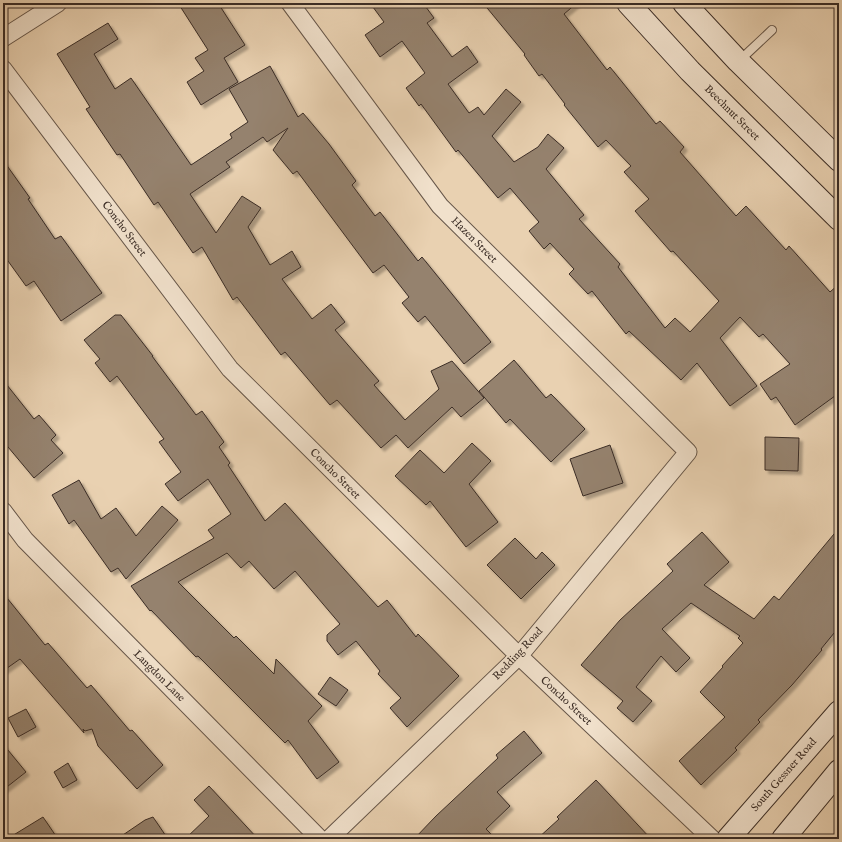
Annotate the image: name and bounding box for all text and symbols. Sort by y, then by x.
street label: Beechnut Street [701,82,763,144]
street label: Concho Street [99,199,150,260]
street label: Hazen Street [448,214,500,266]
street label: Concho Street [307,446,363,502]
street label: Redding Road [490,625,546,683]
street label: Langdon Lane [130,647,188,705]
street label: Concho Street [537,673,595,729]
street label: South Gessner Road [748,735,820,815]

